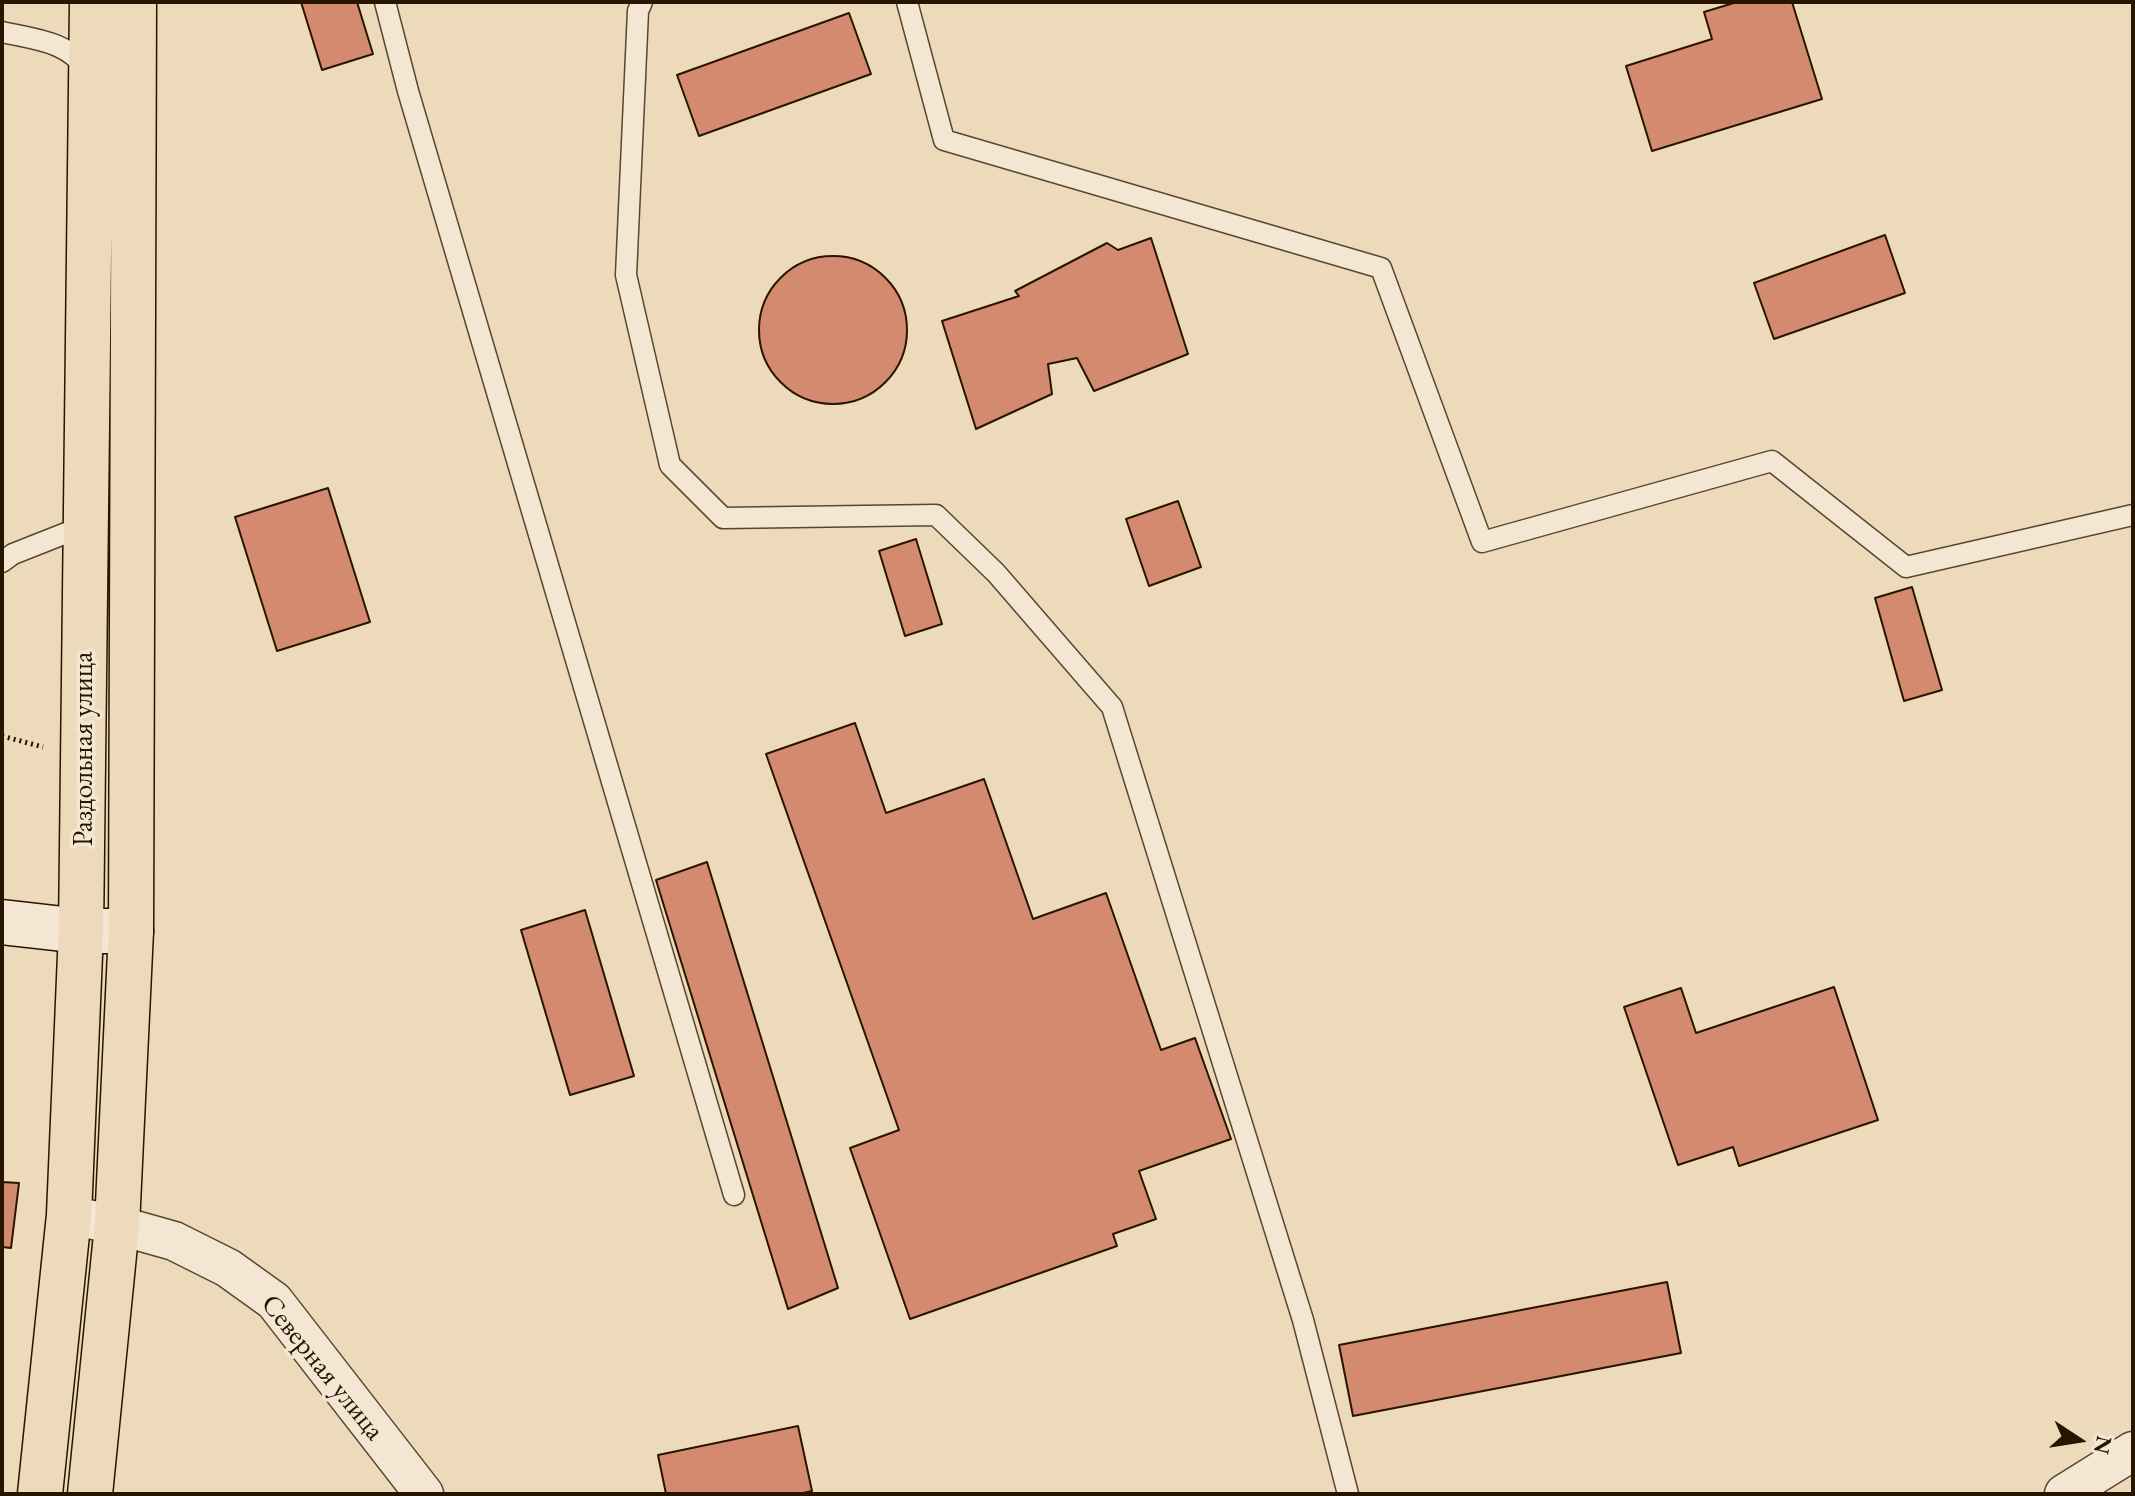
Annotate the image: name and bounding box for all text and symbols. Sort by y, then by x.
street label: Раздольная улица [67,652,101,846]
street label: Северная улица [253,1289,391,1447]
north arrow [2039,1400,2119,1480]
text: N [2087,1433,2119,1457]

